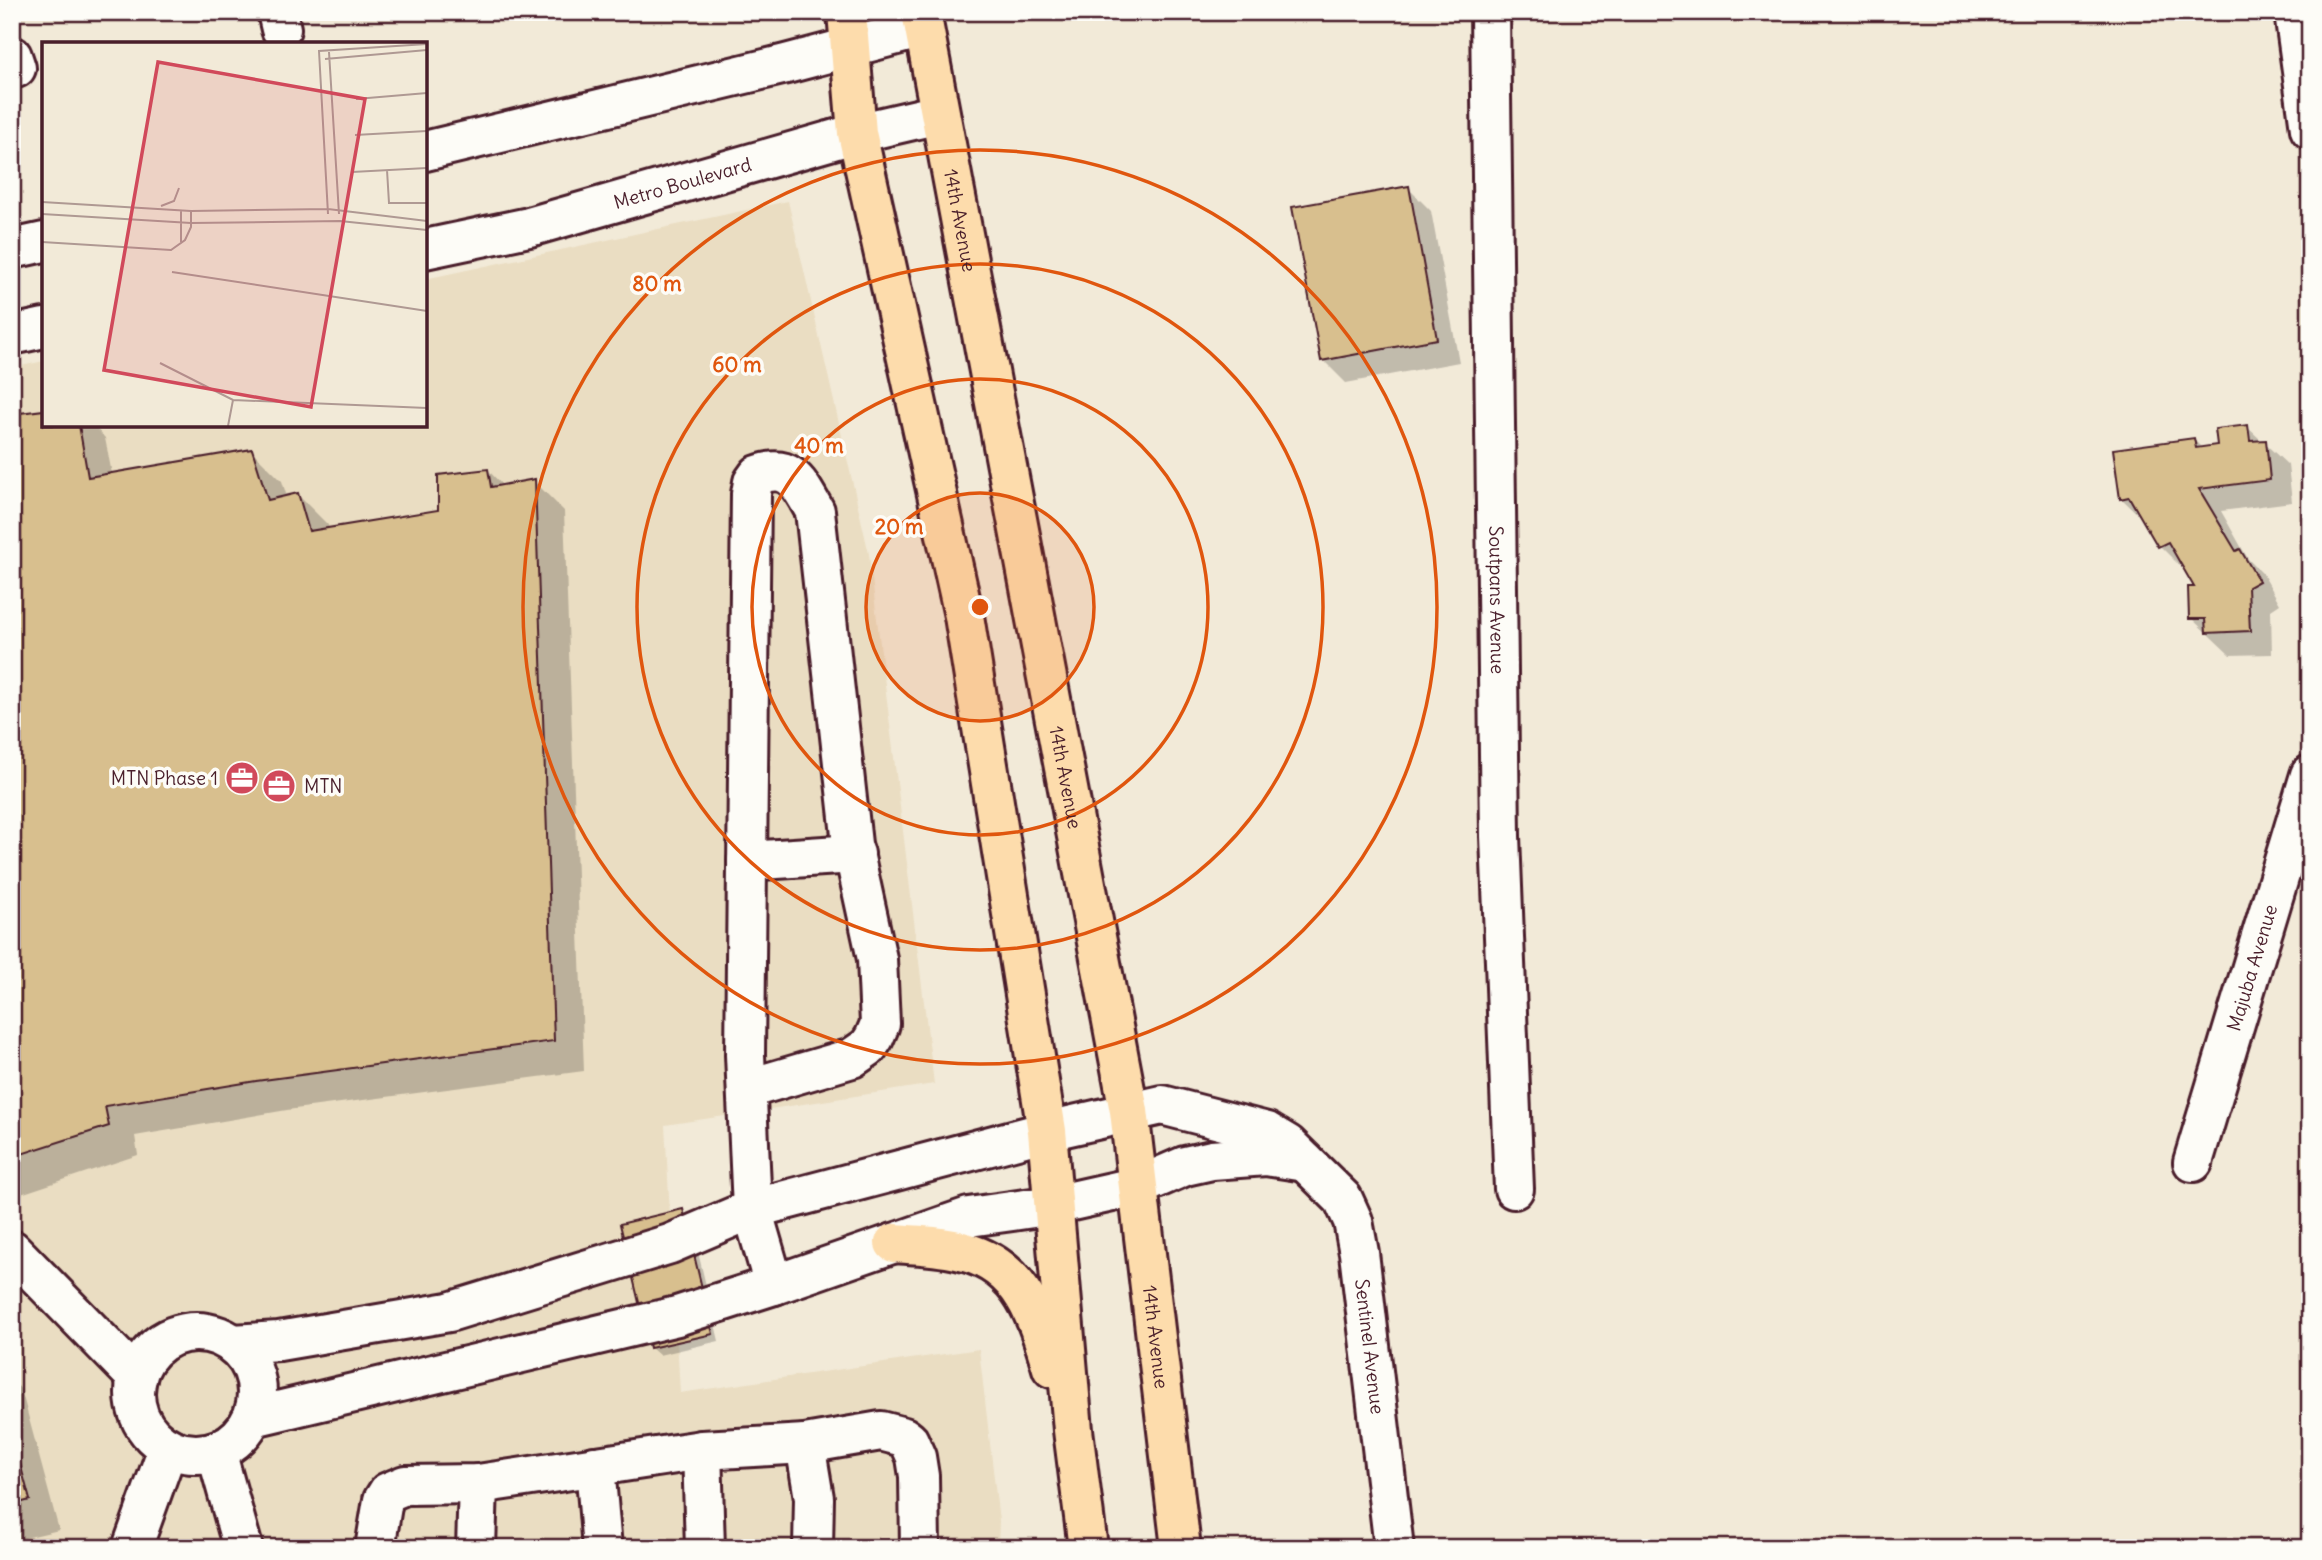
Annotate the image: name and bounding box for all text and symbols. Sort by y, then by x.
inset map [42,42,427,427]
street label: Metro Boulevard [611,152,754,214]
street label: 14th Avenue [939,167,982,274]
text: 80 m [632,270,682,297]
text: 60 m [712,351,762,378]
text: 40 m [794,432,844,459]
text: 20 m [875,513,924,540]
street label: Soutpans Avenue [1484,526,1510,674]
centre of rings [968,595,992,619]
street label: 14th Avenue [1044,724,1087,831]
office icon: MTN Phase 1 [223,759,261,797]
place label: MTN Phase 1 [111,766,218,790]
office icon: MTN [260,767,298,805]
place label: MTN [304,774,343,798]
street label: Majuba Avenue [2221,901,2282,1034]
street label: Sentinel Avenue [1350,1277,1390,1415]
street label: 14th Avenue [1138,1284,1174,1390]

